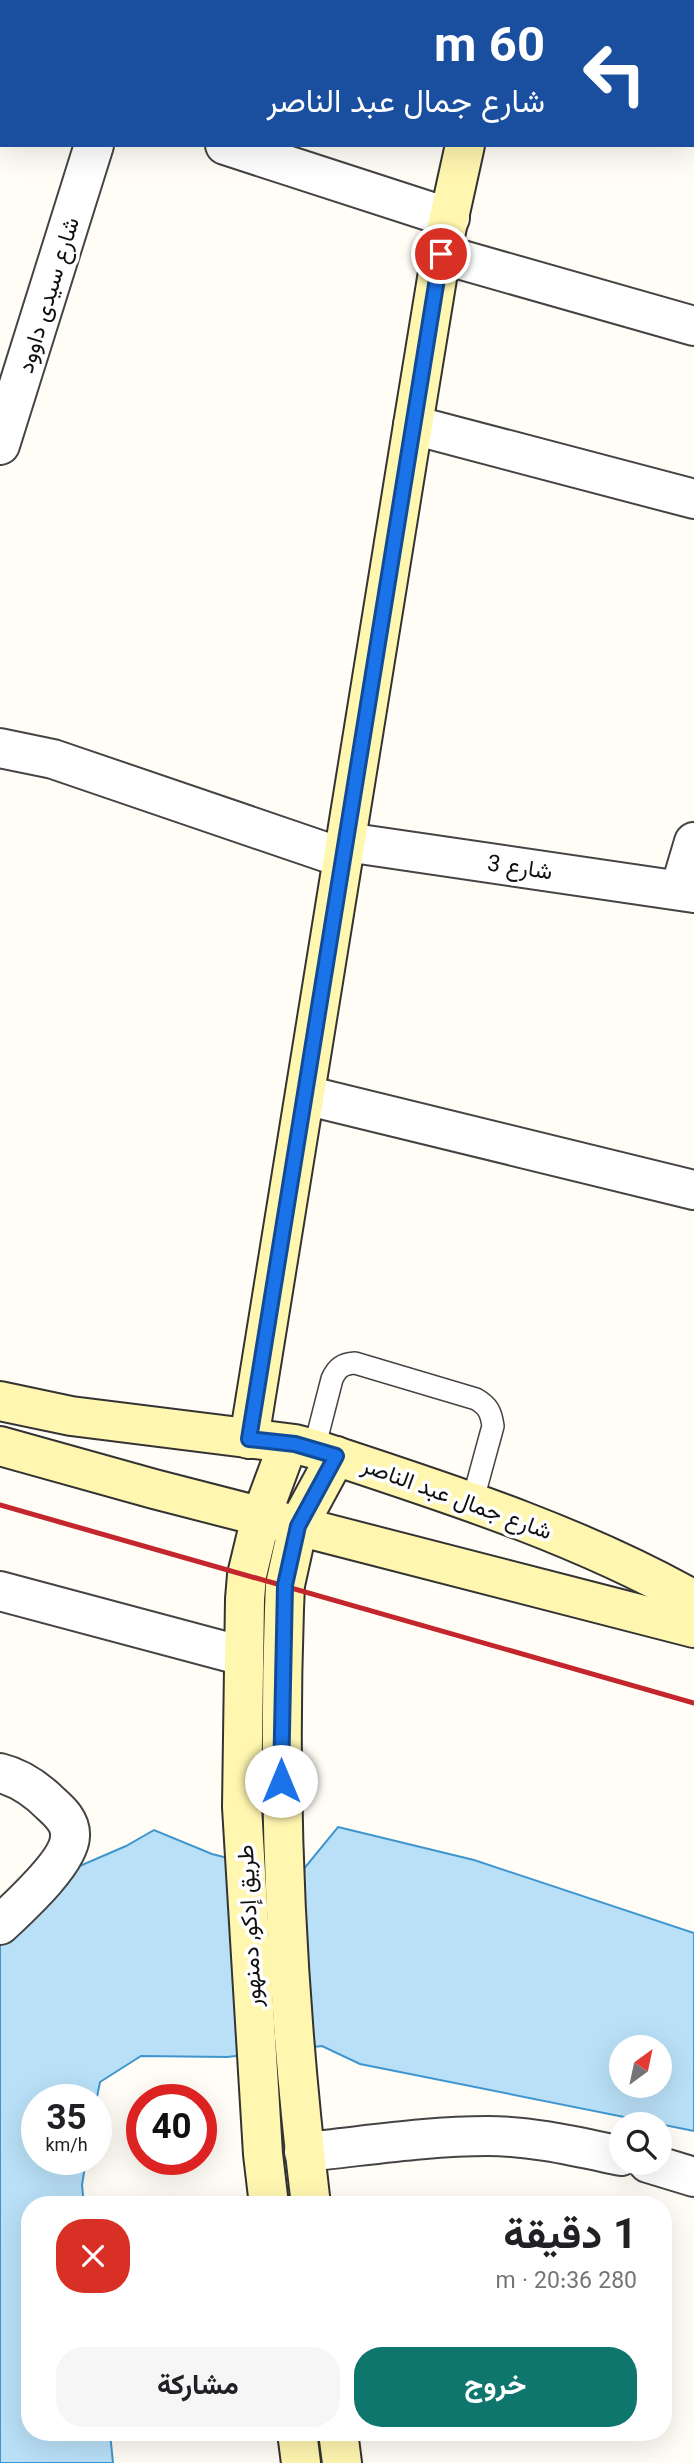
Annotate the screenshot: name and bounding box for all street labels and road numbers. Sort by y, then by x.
street label: شارع سيدى داوود [9,213,91,378]
street label: شارع 3 [485,847,555,891]
street label: شارع جمال عبد الناصر [355,1448,557,1551]
street label: طريق إدكو, دمنهور [229,1844,273,2009]

